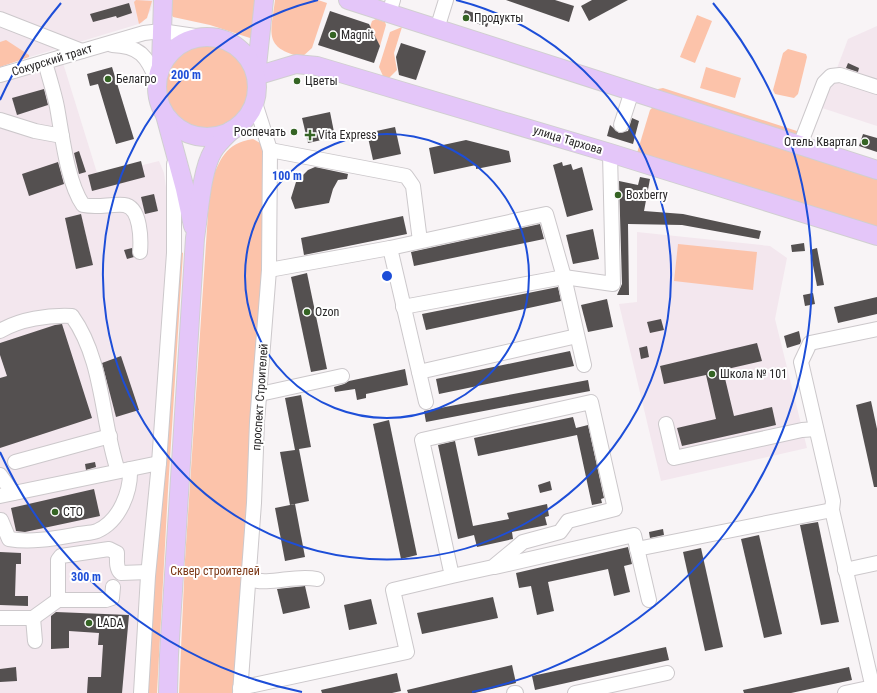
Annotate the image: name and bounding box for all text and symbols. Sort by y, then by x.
place label: Продукты [474,11,523,25]
marker: Продукты [461,13,471,23]
place label: Magnit [341,28,374,42]
marker: Magnit [328,30,338,40]
street label: Сокурский тракт [10,41,94,79]
text: 200 m [171,68,201,82]
place label: Белагро [116,72,157,86]
marker: Белагро [103,74,113,84]
place label: Цветы [305,74,338,88]
marker: Цветы [292,76,302,86]
street label: улица Тархова [532,123,605,157]
place label: Роспечать [234,125,286,139]
marker: Роспечать [289,127,299,137]
place label: Vita Express [318,128,377,142]
marker: Vita Express [305,130,315,140]
place label: Отель Квартал [784,135,857,149]
marker: Отель Квартал [860,137,870,147]
text: 100 m [272,169,302,183]
place label: Boxberry [626,188,668,202]
marker: Boxberry [613,190,623,200]
centre of rings [380,269,394,283]
place label: Ozon [315,305,339,319]
marker: Ozon [302,307,312,317]
street label: проспект Строителей [249,343,271,451]
place label: Школа № 101 [720,367,787,381]
marker: Школа № 101 [707,369,717,379]
place label: СТО [63,505,83,519]
marker: СТО [50,507,60,517]
park label: Cквер cтроителей [170,564,260,578]
text: 300 m [71,570,101,584]
place label: LADA [97,616,123,630]
marker: LADA [84,618,94,628]

